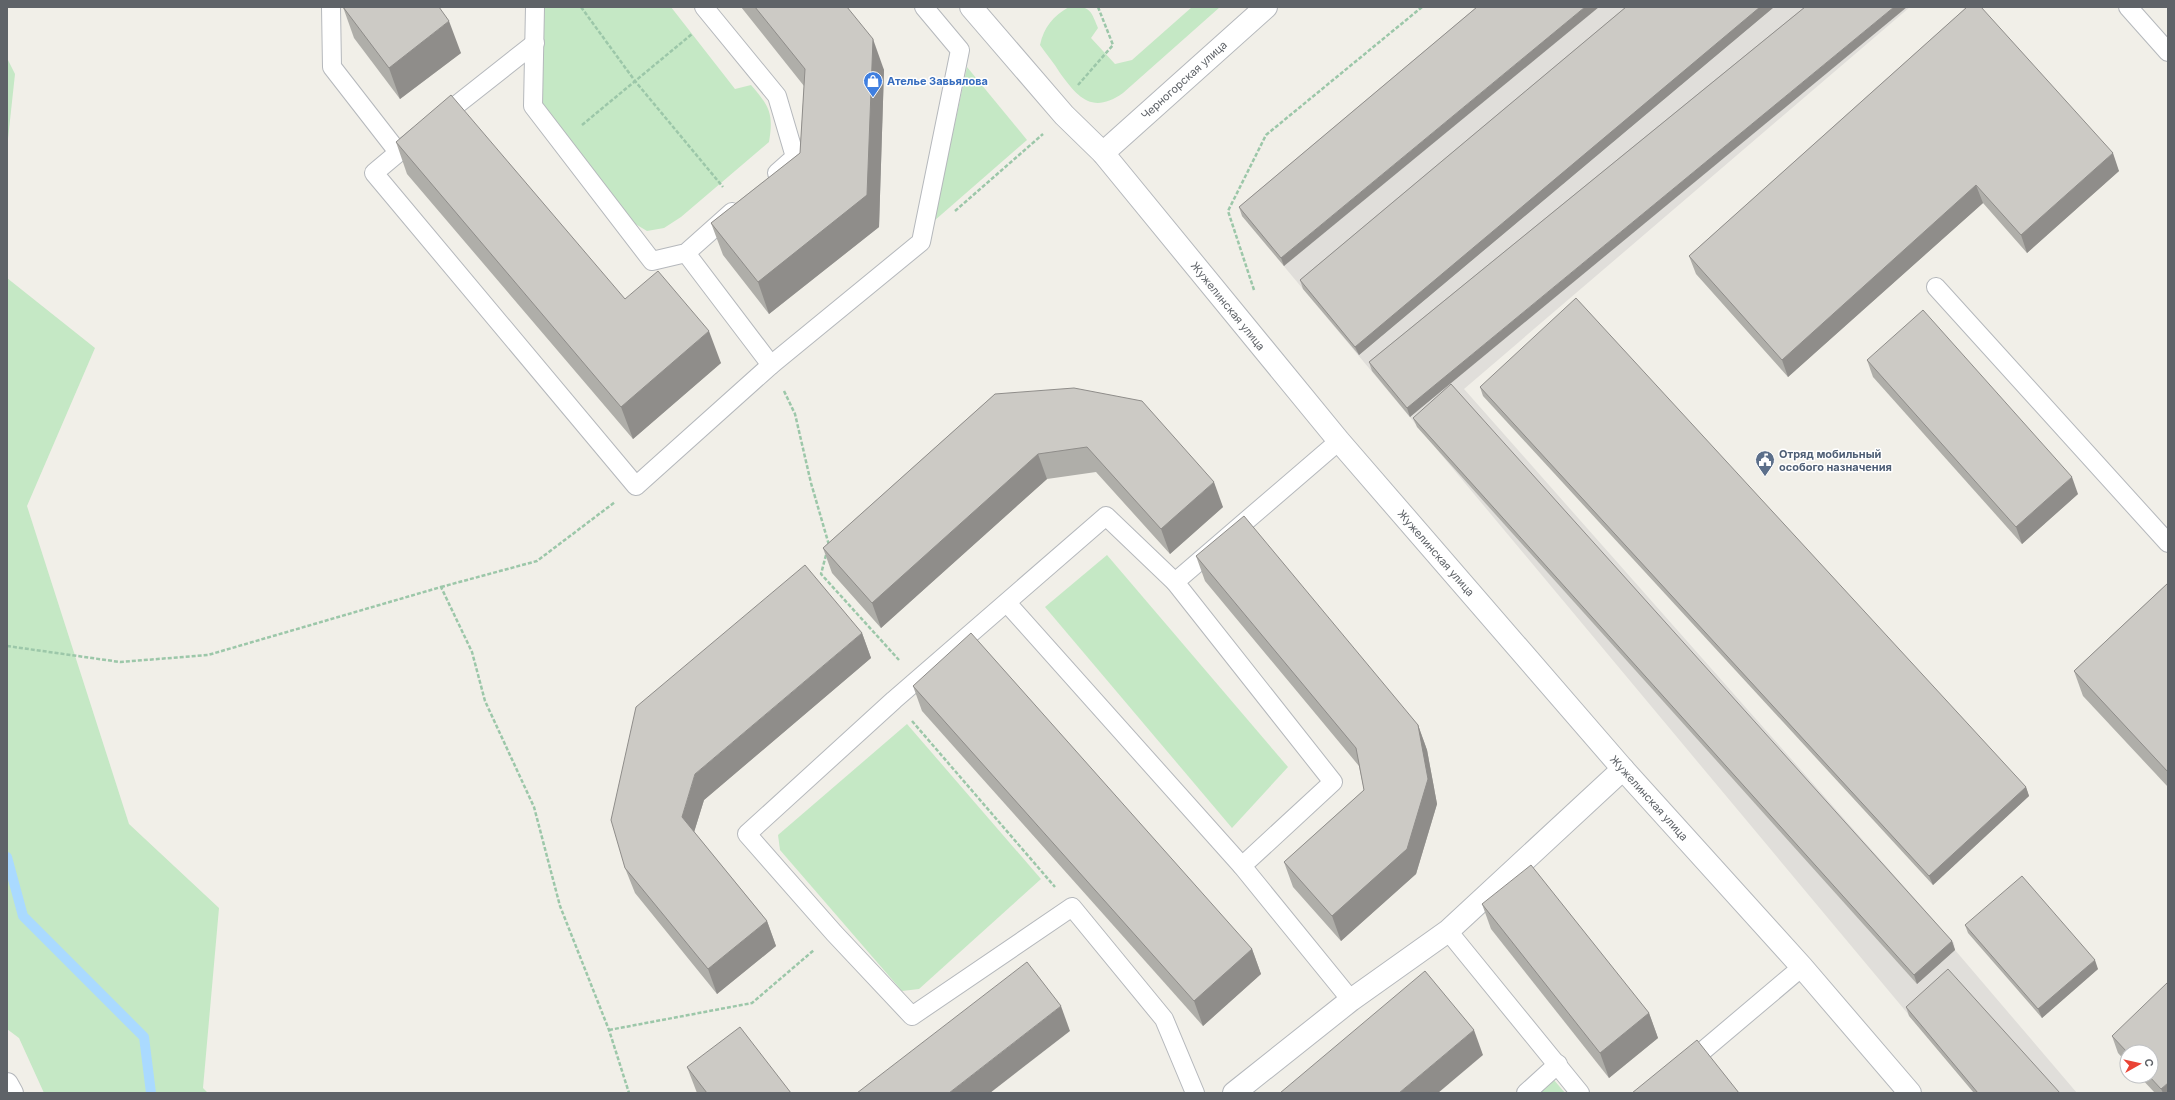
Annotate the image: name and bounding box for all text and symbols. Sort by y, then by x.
street label: Черногорская улица [1138,38,1230,122]
shop icon: Ателье Завьялова [862,70,884,98]
place label: Ателье Завьялова [887,74,988,88]
street label: Жужелинская улица [1188,259,1268,353]
place label: Отряд мобильный особого назначения [1779,447,1892,474]
public building icon: Отряд мобильный особого назначения [1754,449,1776,477]
street label: Жужелинская улица [1395,507,1477,599]
street label: Жужелинская улица [1607,752,1691,844]
north arrow [2119,1044,2159,1084]
text: С [2141,1058,2156,1068]

